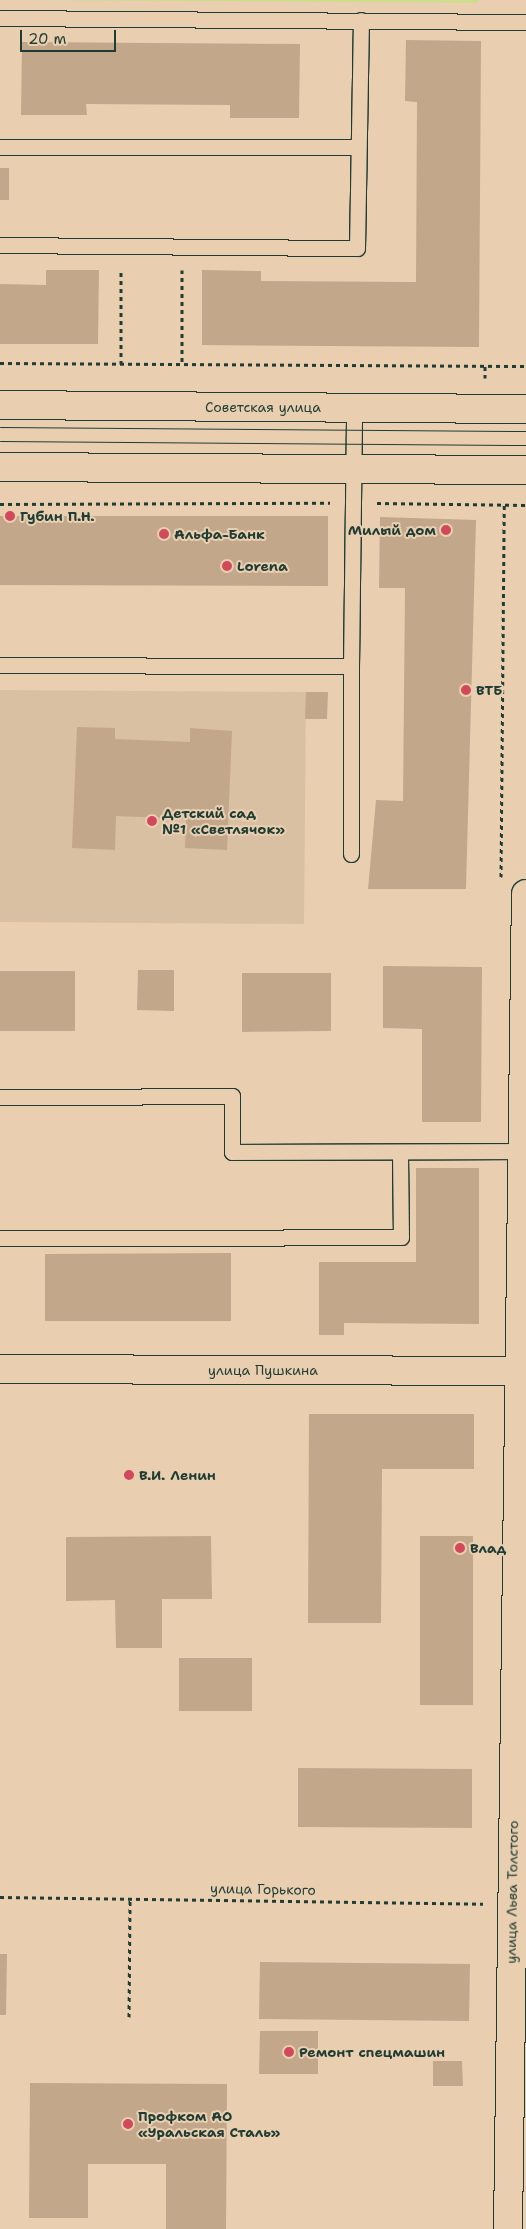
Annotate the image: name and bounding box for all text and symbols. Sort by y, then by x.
scale bar [22,20,119,52]
text: 20 m [28,29,67,49]
street label: Советская улица [205,399,321,415]
place label: Губин П.Н. [20,508,95,524]
marker: Губин П.Н. [4,510,16,522]
place label: Милый дом [348,522,436,538]
marker: Милый дом [440,524,452,536]
place label: Альфа-Банк [174,526,265,542]
marker: Альфа-Банк [158,528,170,540]
place label: Lorena [237,558,288,574]
marker: Lorena [221,560,233,572]
place label: ВТБ [476,682,502,698]
marker: ВТБ [460,684,472,696]
place label: Детский сад №1 «Светлячок» [162,805,285,838]
marker: Детский сад №1 «Светлячок» [146,815,158,827]
street label: улица Пушкина [208,1362,318,1378]
place label: В.И. Ленин [139,1467,216,1483]
marker: В.И. Ленин [123,1469,135,1481]
place label: Влад [470,1540,506,1556]
marker: Влад [454,1542,466,1554]
street label: улица Льва Толстого [502,1820,522,1964]
street label: улица Горького [210,1880,316,1898]
place label: Ремонт спецмашин [299,2044,445,2060]
marker: Ремонт спецмашин [283,2046,295,2058]
place label: Профком АО «Уральская Сталь» [138,2108,280,2140]
marker: Профком АО «Уральская Сталь» [122,2118,134,2130]

